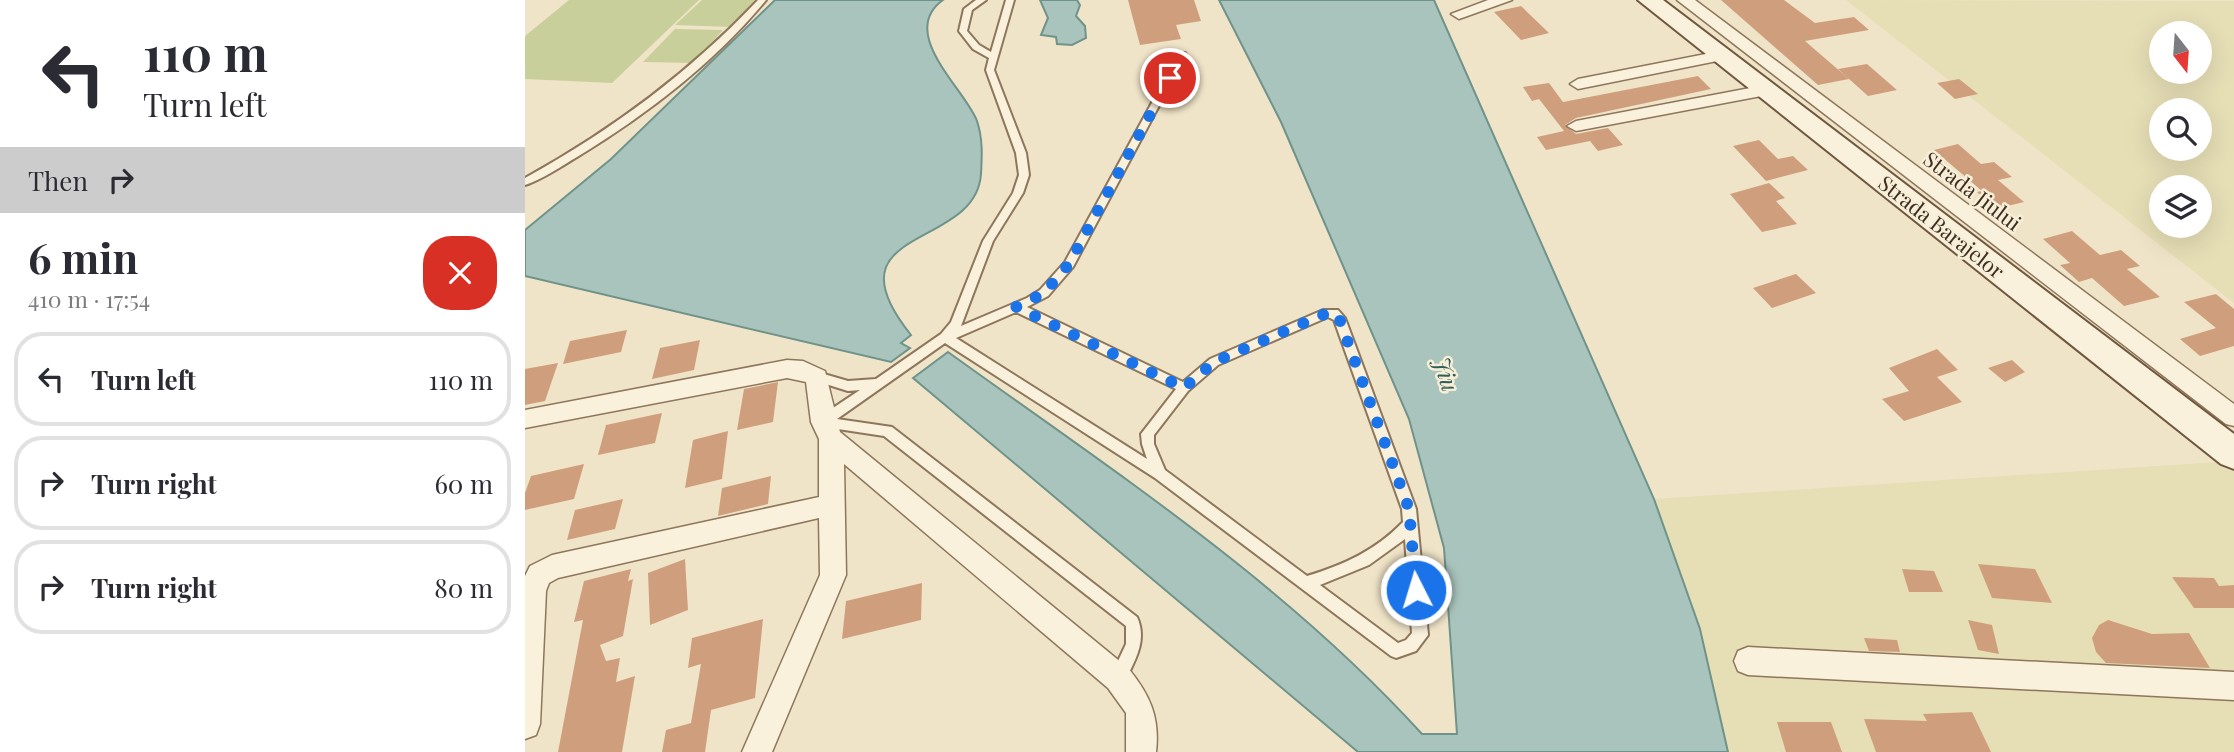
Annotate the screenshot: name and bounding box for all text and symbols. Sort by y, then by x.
text: 110 m [143,19,268,84]
north arrow [2149,21,2212,84]
map controls [2149,21,2212,238]
icon: left [28,28,119,119]
pin [1140,48,1200,108]
icon: arrive [1151,59,1189,97]
text: Turn left [143,82,267,125]
button: search [2149,98,2212,161]
street label: Strada Jiului [1918,144,2028,236]
icon: right [102,161,140,199]
text: Then [28,163,88,198]
street label: Strada Barajelor [1873,168,2011,284]
button: layers [2149,175,2212,238]
text: 6 min [28,229,138,285]
button: close [423,236,497,310]
text: 410 m · 17:54 [28,283,150,314]
water label: Jiu [1427,353,1467,395]
icon: left [32,360,70,398]
text: Turn left [91,362,196,397]
text: 110 m [429,362,493,397]
icon: right [32,464,70,502]
text: Turn right [91,466,217,501]
text: 60 m [434,466,493,501]
position arrow [1379,553,1453,627]
icon: right [32,568,70,606]
text: Turn right [91,570,217,605]
text: 80 m [434,570,493,605]

